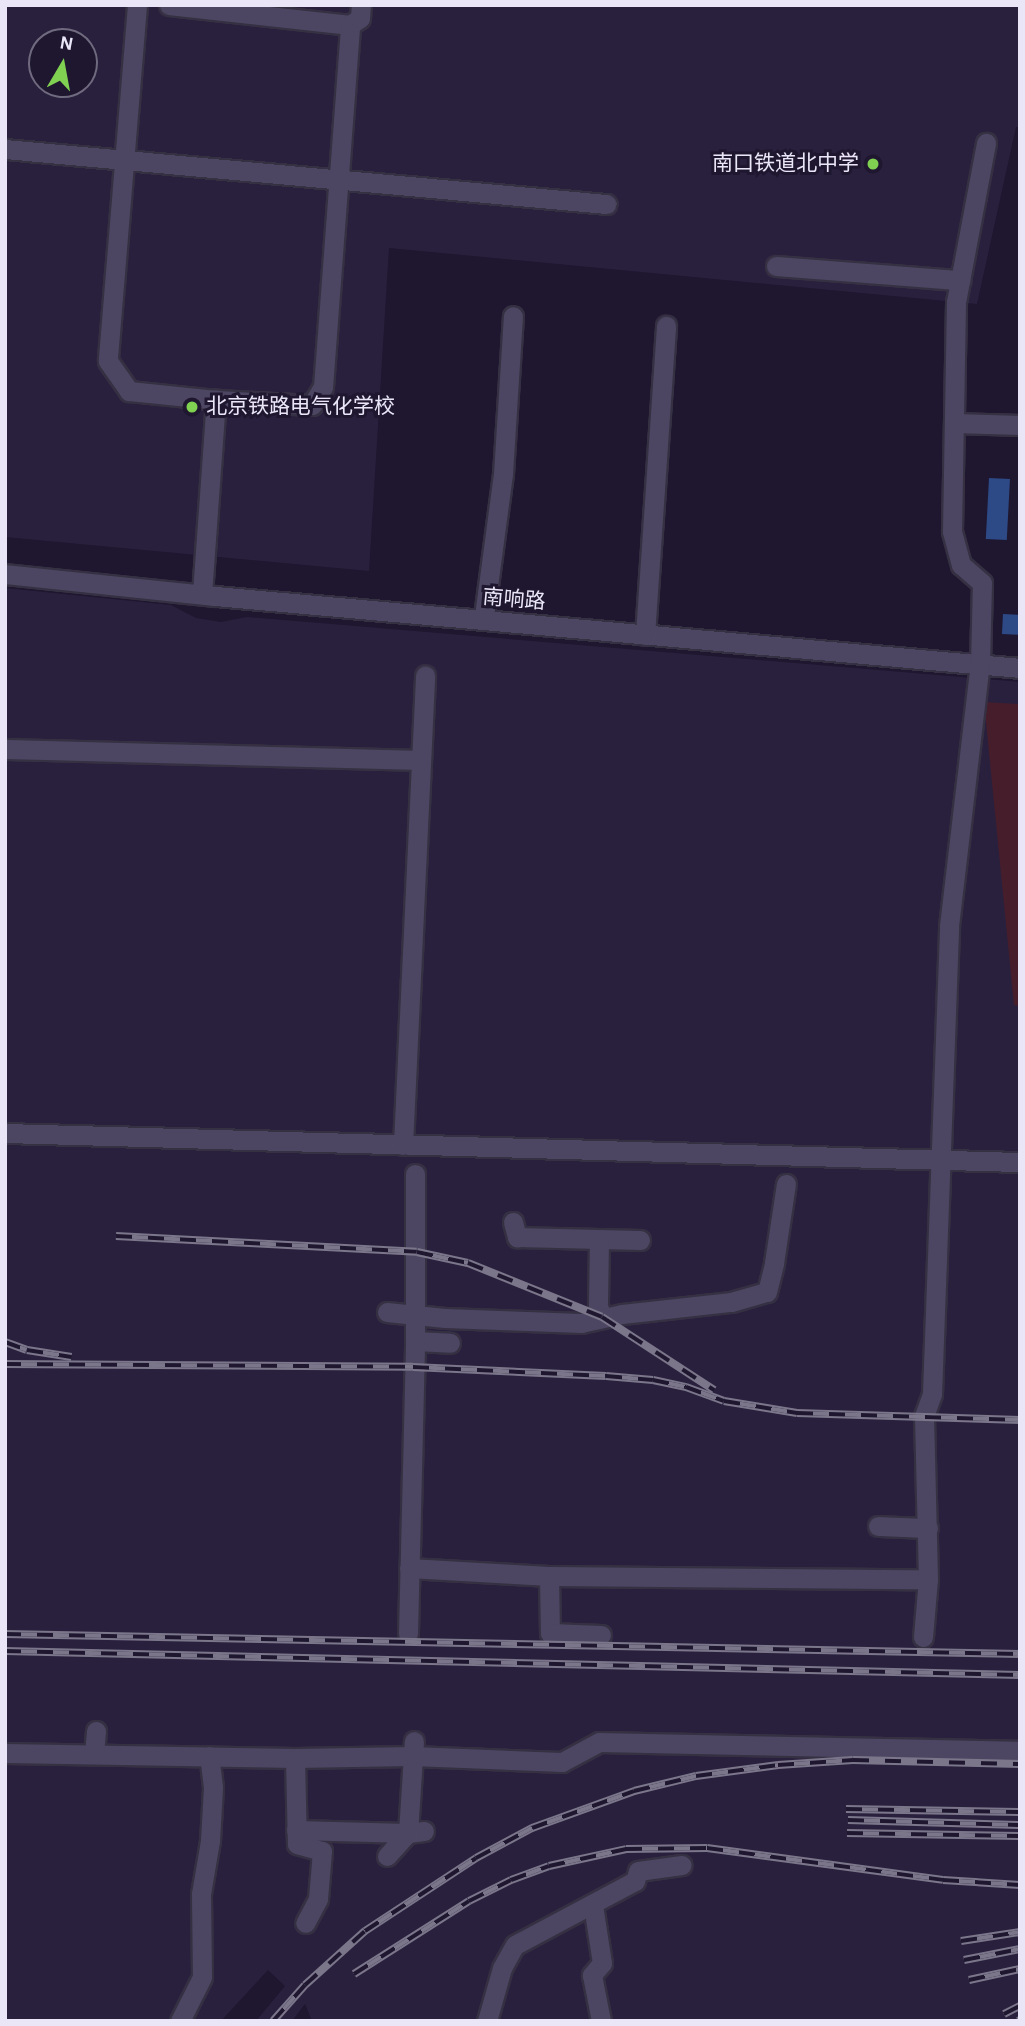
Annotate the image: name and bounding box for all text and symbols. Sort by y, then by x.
north arrow [28,28,98,98]
text: N [58,33,75,54]
place label: 南口铁道北中学 [712,151,859,177]
marker: 南口铁道北中学 [865,156,881,172]
place label: 北京铁路电气化学校 [206,394,395,420]
marker: 北京铁路电气化学校 [184,399,200,415]
street label: 南响路 [482,585,546,615]

